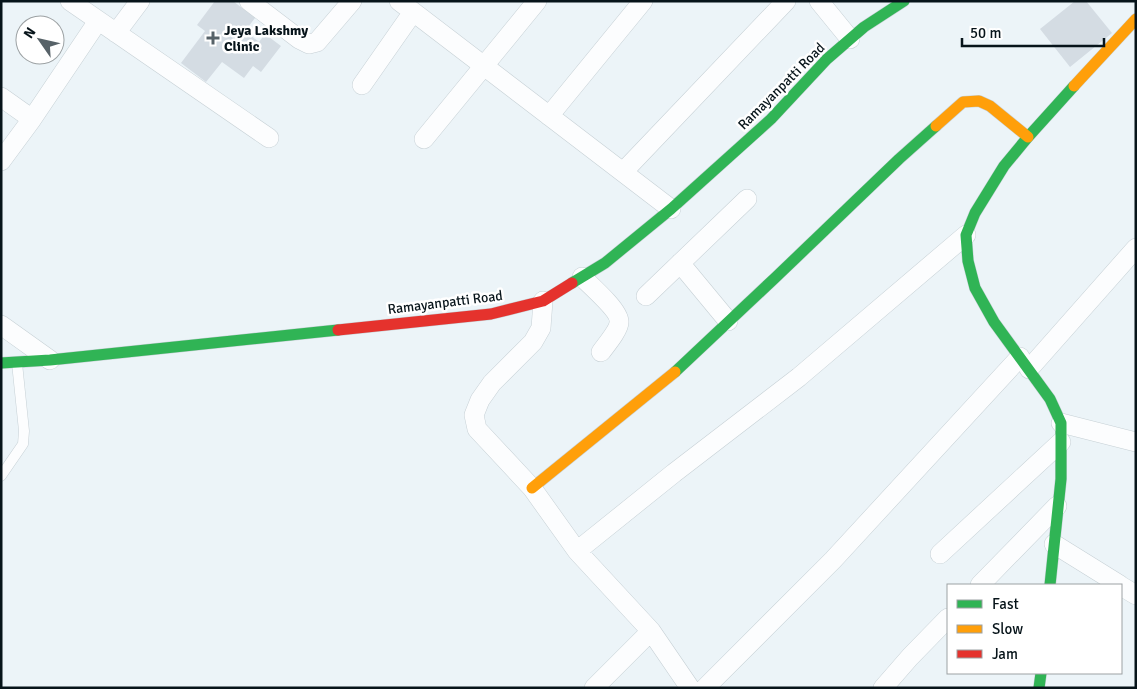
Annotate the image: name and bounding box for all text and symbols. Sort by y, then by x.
north arrow [15,15,65,65]
scale bar [962,15,1104,47]
place label: Jeya Lakshmy Clinic [224,22,308,55]
text: N [20,24,39,42]
text: 50 m [970,24,1001,42]
marker: Jeya Lakshmy Clinic [206,31,220,45]
street label: Ramayanpatti Road [734,39,828,133]
street label: Ramayanpatti Road [387,287,504,318]
legend [947,584,1122,674]
text: Fast [992,595,1019,613]
text: Slow [992,620,1023,638]
text: Jam [992,645,1018,663]

